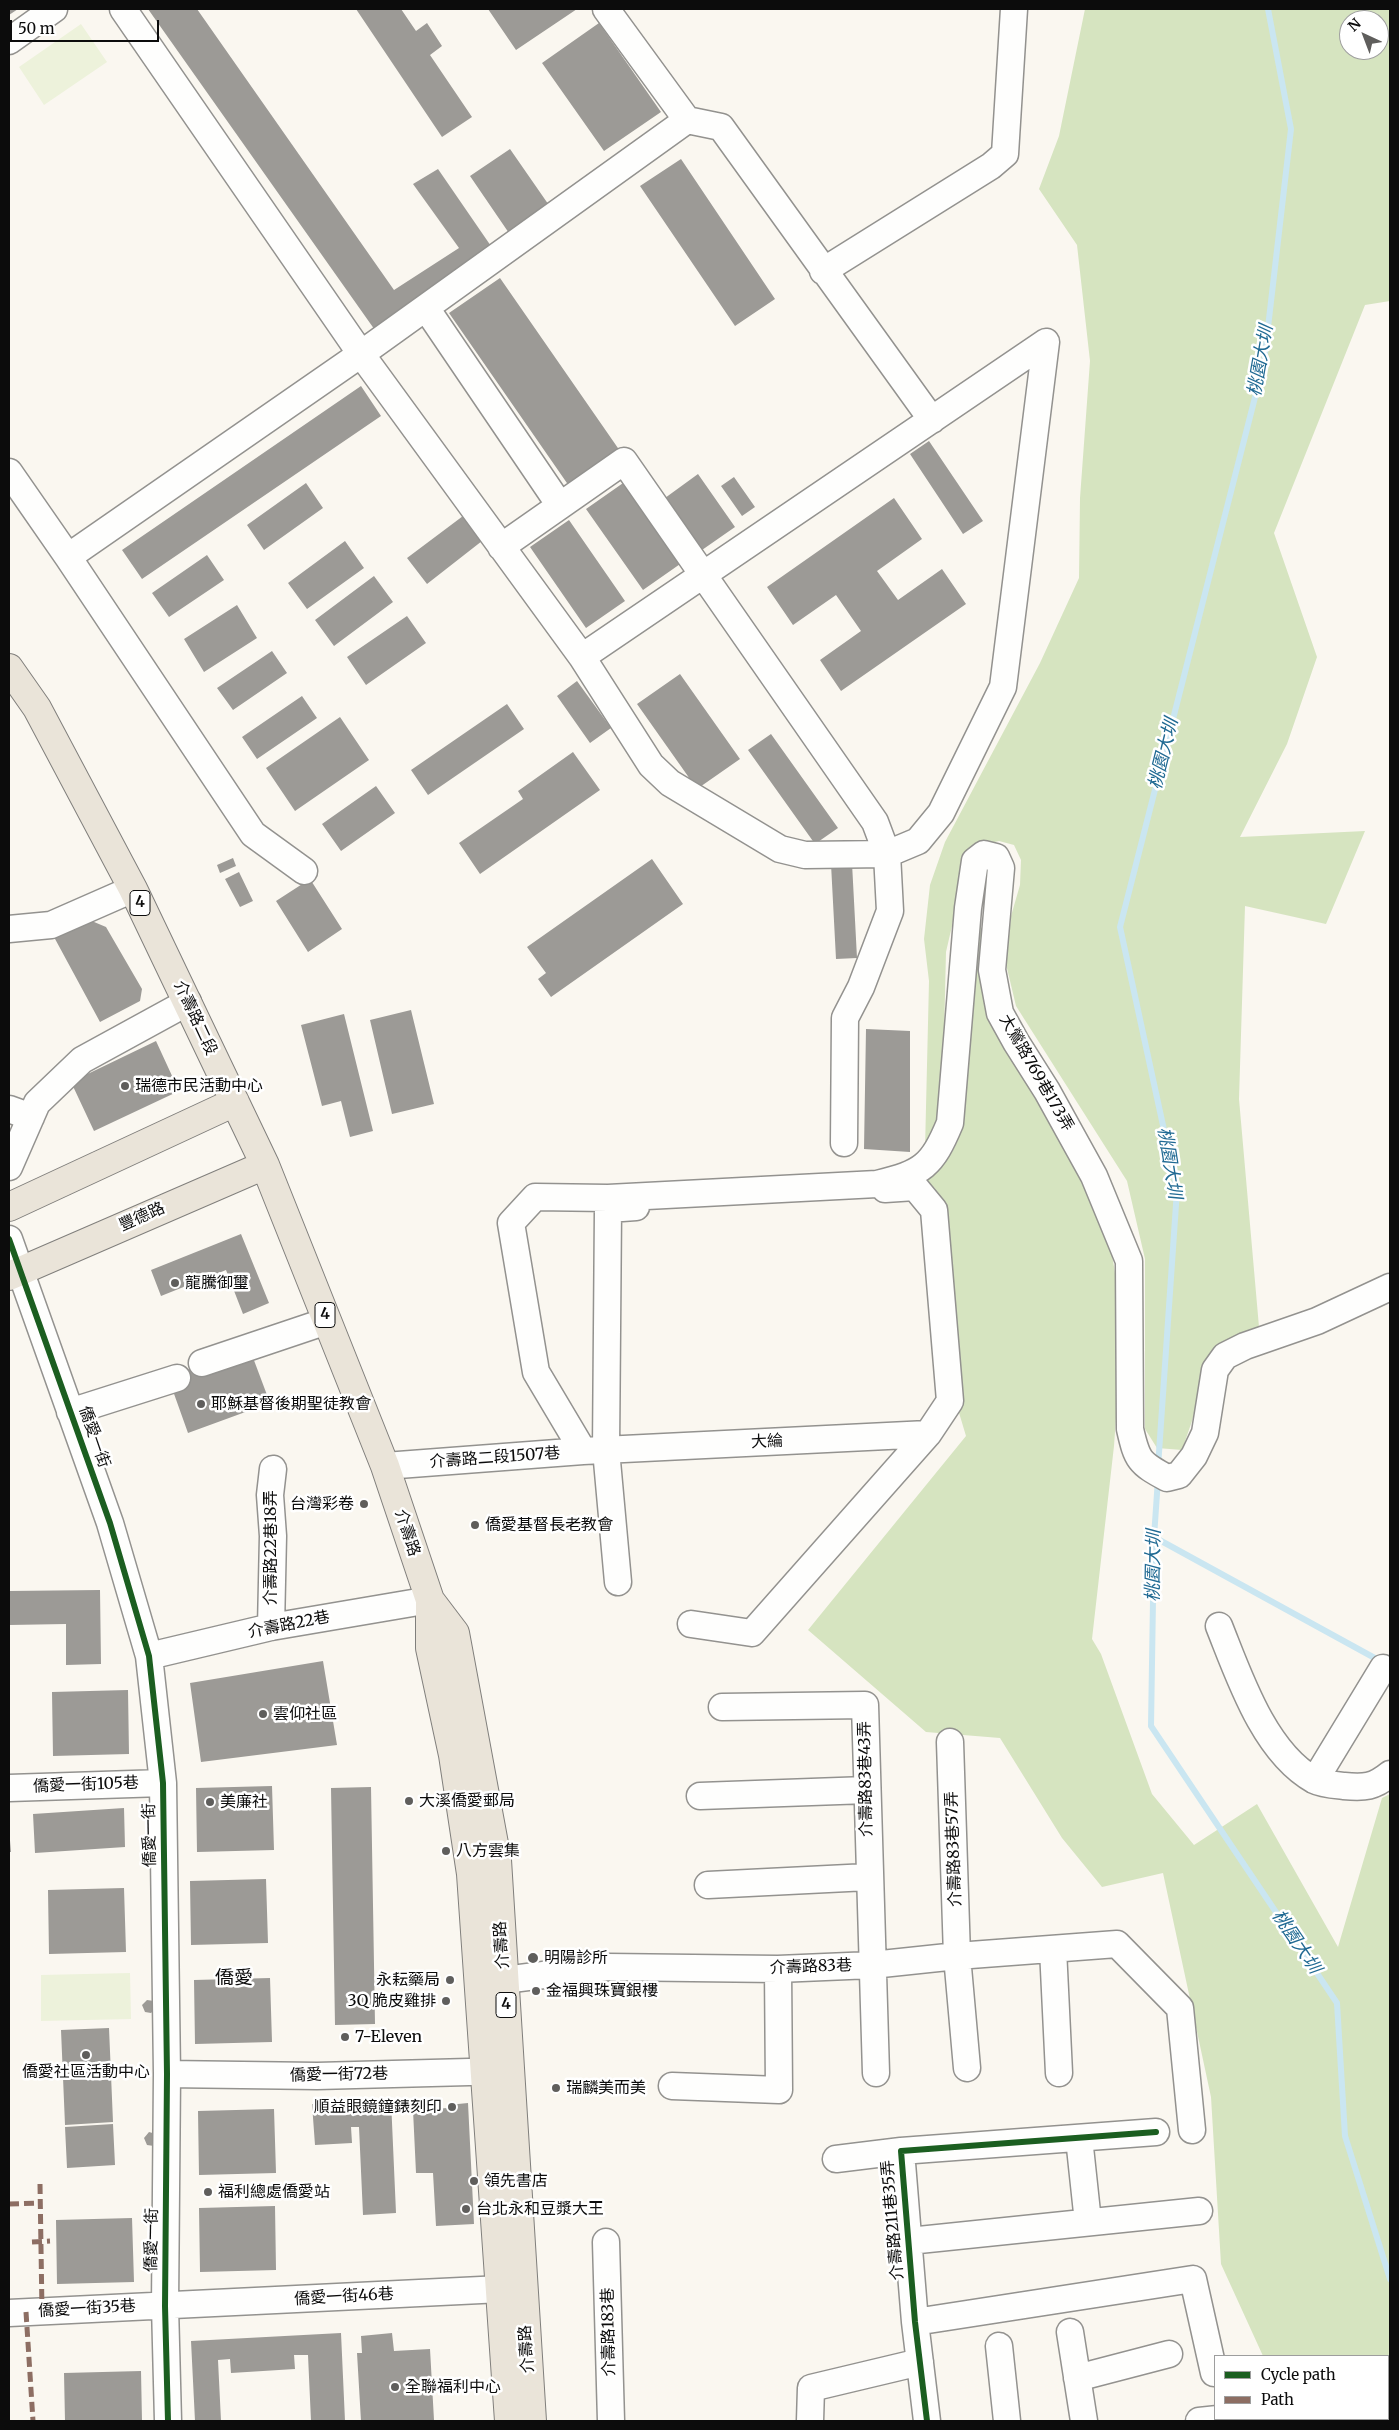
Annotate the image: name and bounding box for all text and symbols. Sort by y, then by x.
scale bar [12,10,161,42]
north arrow [1339,10,1389,60]
text: N [1344,14,1365,35]
text: 50 m [18,19,55,38]
water label: 桃園大圳 [1244,324,1278,398]
water label: 桃園大圳 [1145,716,1183,792]
road number: 4 [130,890,150,916]
street label: 介壽路二段 [169,978,221,1058]
street label: 大鶯路769巷173弄 [995,1011,1077,1135]
place label: 瑞德市民活動中心 [135,1076,263,1096]
marker: 瑞德市民活動中心 [119,1080,131,1092]
water label: 桃園大圳 [1153,1126,1185,1200]
street label: 豐德路 [116,1198,168,1236]
place label: 龍騰御璽 [185,1273,249,1293]
marker: 龍騰御璽 [169,1277,181,1289]
road number: 4 [315,1302,335,1328]
place label: 耶穌基督後期聖徒教會 [211,1394,371,1414]
marker: 耶穌基督後期聖徒教會 [195,1398,207,1410]
street label: 僑愛一街 [75,1404,113,1470]
street label: 大綸 [751,1432,783,1452]
street label: 介壽路二段1507巷 [429,1444,561,1472]
street label: 介壽路22巷18弄 [261,1490,281,1606]
place label: 台灣彩卷 [290,1494,354,1514]
marker: 台灣彩卷 [358,1498,370,1510]
street label: 介壽路 [390,1507,424,1559]
place label: 僑愛基督長老教會 [485,1515,613,1535]
marker: 僑愛基督長老教會 [469,1519,481,1531]
water label: 桃園大圳 [1143,1530,1165,1602]
street label: 介壽路22巷 [247,1608,331,1642]
place label: 雲仰社區 [273,1704,337,1724]
marker: 雲仰社區 [257,1708,269,1720]
street label: 介壽路83巷43弄 [855,1721,877,1837]
street label: 僑愛一街105巷 [33,1774,139,1796]
place label: 大溪僑愛郵局 [419,1791,515,1811]
street label: 介壽路83巷57弄 [942,1791,966,1907]
place label: 美廉社 [220,1792,268,1812]
marker: 大溪僑愛郵局 [403,1795,415,1807]
marker: 美廉社 [204,1796,216,1808]
street label: 僑愛一街 [140,1803,160,1867]
place label: 八方雲集 [456,1841,520,1861]
marker: 八方雲集 [440,1845,452,1857]
water label: 桃園大圳 [1267,1906,1325,1978]
street label: 介壽路 [491,1920,513,1970]
place label: 明陽診所 [544,1948,608,1968]
marker: 明陽診所 [526,1951,540,1965]
street label: 介壽路83巷 [770,1956,852,1978]
district label: 僑愛 [215,1968,253,1990]
place label: 永耘藥局 [376,1970,440,1990]
marker: 永耘藥局 [444,1974,456,1986]
place label: 金福興珠寶銀樓 [546,1981,658,2001]
marker: 金福興珠寶銀樓 [530,1985,542,1997]
place label: 3Q 脆皮雞排 [347,1991,436,2011]
road number: 4 [496,1992,516,2018]
marker: 3Q 脆皮雞排 [440,1995,452,2007]
place label: 7-Eleven [355,2027,422,2047]
marker: 7-Eleven [339,2031,351,2043]
marker: 僑愛社區活動中心 [80,2049,92,2061]
place label: 僑愛社區活動中心 [22,2062,150,2082]
street label: 僑愛一街72巷 [290,2065,388,2085]
place label: 瑞麟美而美 [566,2078,646,2098]
marker: 瑞麟美而美 [550,2082,562,2094]
place label: 順益眼鏡鐘錶刻印 [314,2097,442,2117]
marker: 順益眼鏡鐘錶刻印 [446,2101,458,2113]
street label: 介壽路211巷35弄 [878,2159,908,2281]
place label: 領先書店 [484,2171,548,2191]
marker: 領先書店 [468,2175,480,2187]
place label: 福利總處僑愛站 [218,2182,330,2202]
marker: 福利總處僑愛站 [202,2186,214,2198]
place label: 台北永和豆漿大王 [476,2199,604,2219]
marker: 台北永和豆漿大王 [460,2203,472,2215]
street label: 僑愛一街 [142,2208,162,2272]
street label: 僑愛一街46巷 [294,2285,394,2309]
street label: 介壽路183巷 [599,2287,619,2377]
street label: 僑愛一街35巷 [38,2297,136,2321]
street label: 介壽路 [516,2324,538,2374]
legend [1214,2355,1389,2420]
text: Cycle path [1261,2365,1336,2384]
place label: 全聯福利中心 [405,2377,501,2397]
marker: 全聯福利中心 [389,2381,401,2393]
text: Path [1261,2390,1294,2409]

